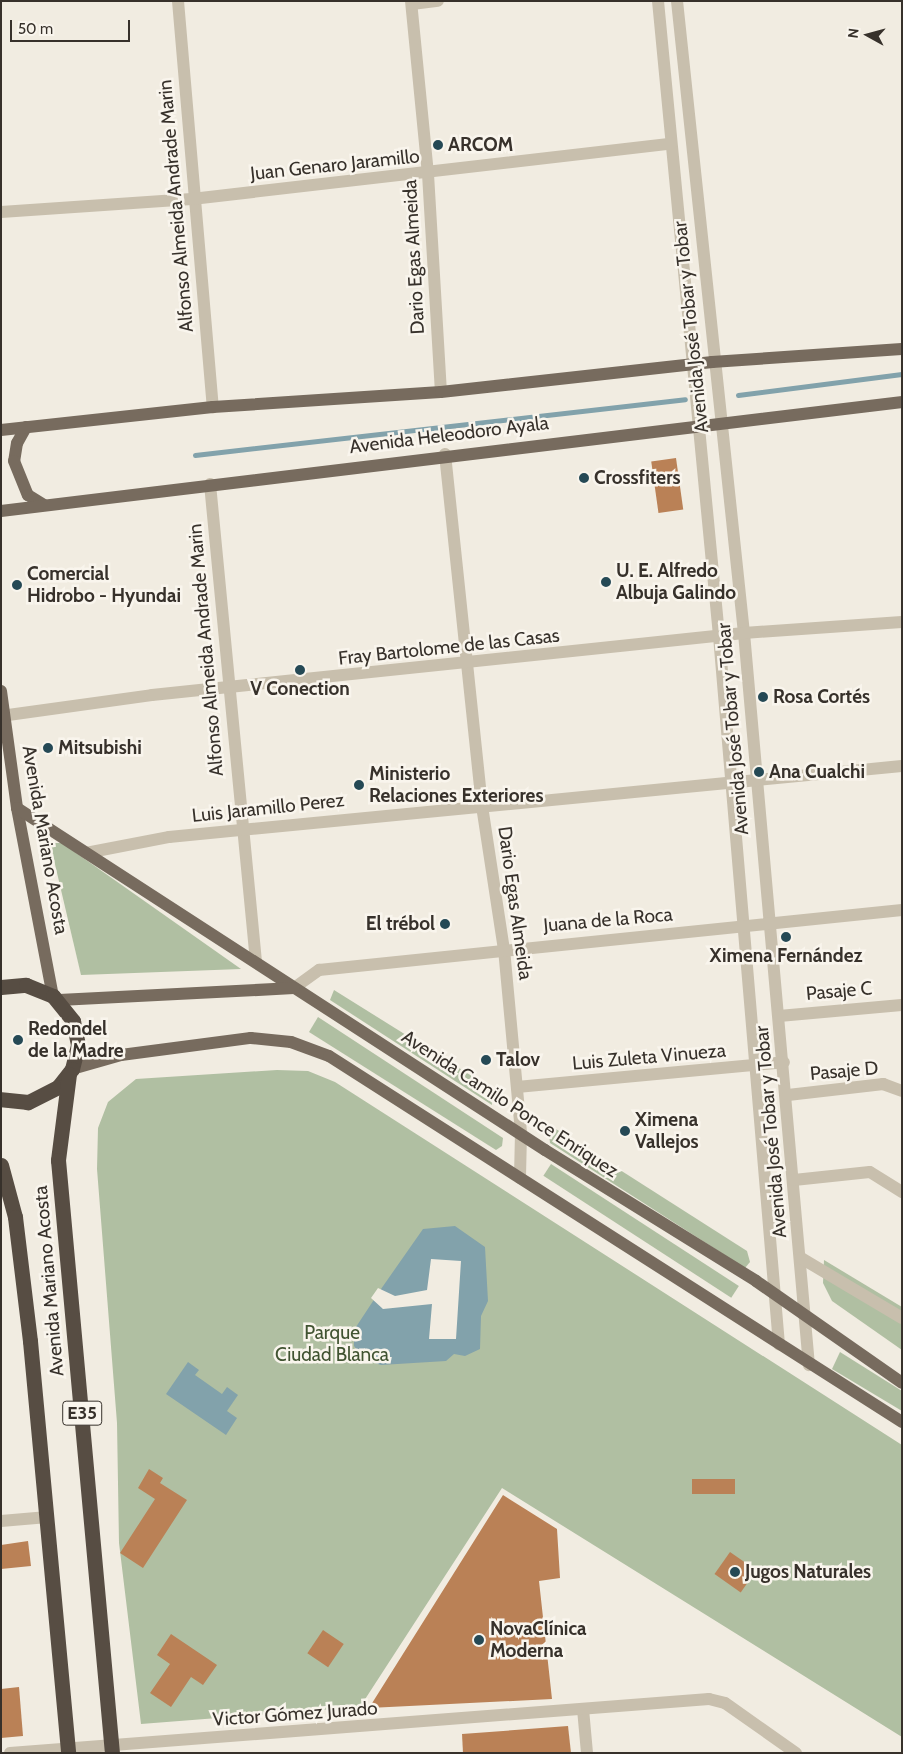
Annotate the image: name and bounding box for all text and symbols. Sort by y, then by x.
scale bar [12,10,132,42]
north arrow [843,10,893,60]
text: 50 m [18,20,53,38]
text: N [844,27,863,39]
street label: Alfonso Almeida Andrade Marin [154,79,198,333]
place label: ARCOM [448,134,513,156]
marker: ARCOM [432,139,444,151]
street label: Juan Genaro Jaramillo [249,145,421,185]
street label: Dario Egas Almeida [399,179,429,335]
street label: Avenida José Tobar y Tobar [669,220,713,434]
street label: Avenida Heleodoro Ayala [348,411,550,459]
place label: Crossfiters [594,467,680,489]
marker: Crossfiters [578,472,590,484]
street label: Alfonso Almeida Andrade Marin [184,523,228,777]
place label: U. E. Alfredo Albuja Galindo [616,560,736,604]
place label: Comercial Hidrobo - Hyundai [27,563,181,607]
marker: U. E. Alfredo Albuja Galindo [600,576,612,588]
marker: Comercial Hidrobo - Hyundai [11,579,23,591]
street label: Avenida José Tobar y Tobar [712,622,754,836]
street label: Fray Bartolome de las Casas [337,624,561,670]
marker: V Conection [294,664,306,676]
place label: V Conection [250,678,350,700]
place label: Rosa Cortés [773,686,870,708]
marker: Rosa Cortés [757,691,769,703]
place label: Mitsubishi [58,737,142,759]
marker: Mitsubishi [42,742,54,754]
street label: Avenida Mariano Acosta [17,744,73,936]
place label: Ana Cualchi [769,761,865,783]
place label: Ministerio Relaciones Exteriores [369,763,543,807]
marker: Ana Cualchi [753,766,765,778]
marker: Ministerio Relaciones Exteriores [353,779,365,791]
street label: Luis Jaramillo Perez [191,789,345,827]
street label: Dario Egas Almeida [493,825,537,981]
street label: Juana de la Roca [543,903,673,937]
place label: El trébol [366,913,435,935]
marker: El trébol [439,918,451,930]
marker: Ximena Fernández [780,931,792,943]
place label: Ximena Fernández [710,945,862,967]
street label: Pasaje C [805,977,873,1005]
place label: Redondel de la Madre [28,1018,124,1062]
street label: Avenida Camilo Ponce Enriquez [397,1025,623,1183]
street label: Avenida José Tobar y Tobar [750,1025,792,1239]
marker: Redondel de la Madre [12,1034,24,1046]
street label: Luis Zuleta Vinueza [571,1039,727,1075]
place label: Talov [496,1049,540,1071]
marker: Talov [480,1054,492,1066]
street label: Pasaje D [809,1057,879,1085]
place label: Ximena Vallejos [635,1109,699,1153]
marker: Ximena Vallejos [619,1125,631,1137]
street label: Avenida Mariano Acosta [29,1185,69,1377]
park label: Parque Ciudad Blanca [275,1322,389,1366]
road number: E35 [62,1398,102,1429]
place label: Jugos Naturales [745,1561,871,1583]
marker: Jugos Naturales [729,1566,741,1578]
place label: NovaClínica Moderna [490,1618,587,1662]
marker: NovaClínica Moderna [472,1633,486,1647]
street label: Victor Gómez Jurado [212,1697,378,1731]

